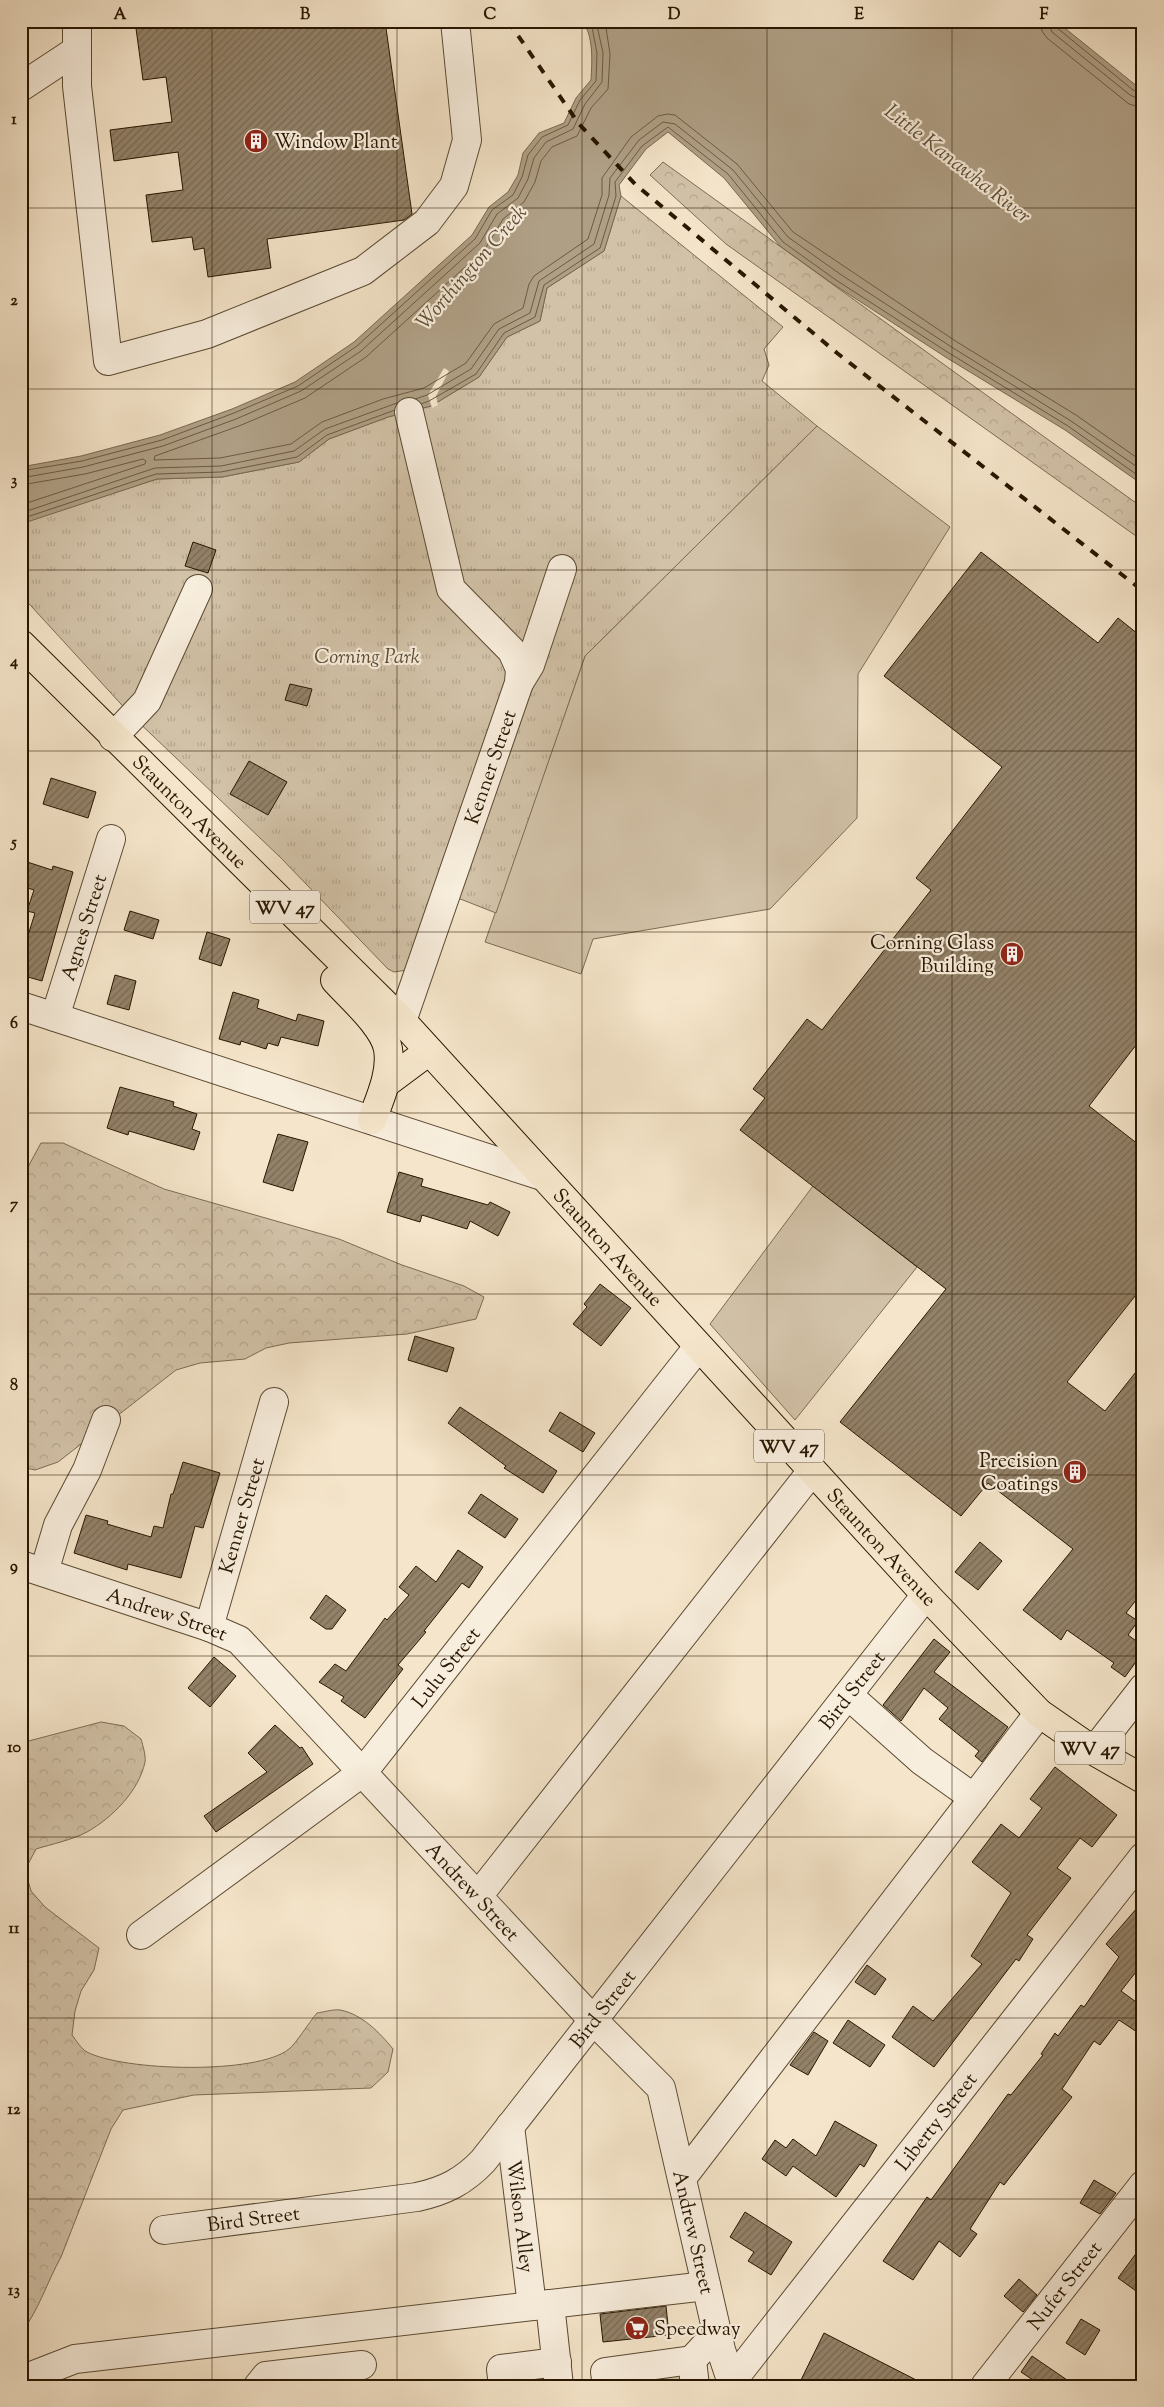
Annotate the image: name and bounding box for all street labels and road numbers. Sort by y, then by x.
street label: Kenner Street [459,706,526,829]
street label: Staunton Avenue [124,750,253,877]
street label: Agnes Street [55,871,116,985]
road number: WV 47 [250,890,320,924]
street label: Staunton Avenue [545,1183,668,1314]
road number: WV 47 [754,1430,824,1462]
street label: Kenner Street [213,1455,274,1578]
street label: Staunton Avenue [818,1483,942,1614]
street label: Andrew Street [102,1582,232,1650]
street label: Lulu Street [406,1622,489,1715]
street label: Bird Street [814,1646,894,1737]
road number: WV 47 [1055,1732,1125,1765]
street label: Andrew Street [418,1837,525,1949]
street label: Bird Street [564,1965,644,2056]
street label: Liberty Street [890,2067,986,2178]
street label: Wilson Alley [497,2159,540,2275]
street label: Andrew Street [663,2168,720,2298]
street label: Bird Street [206,2200,302,2241]
street label: Nufer Street [1022,2236,1111,2338]

